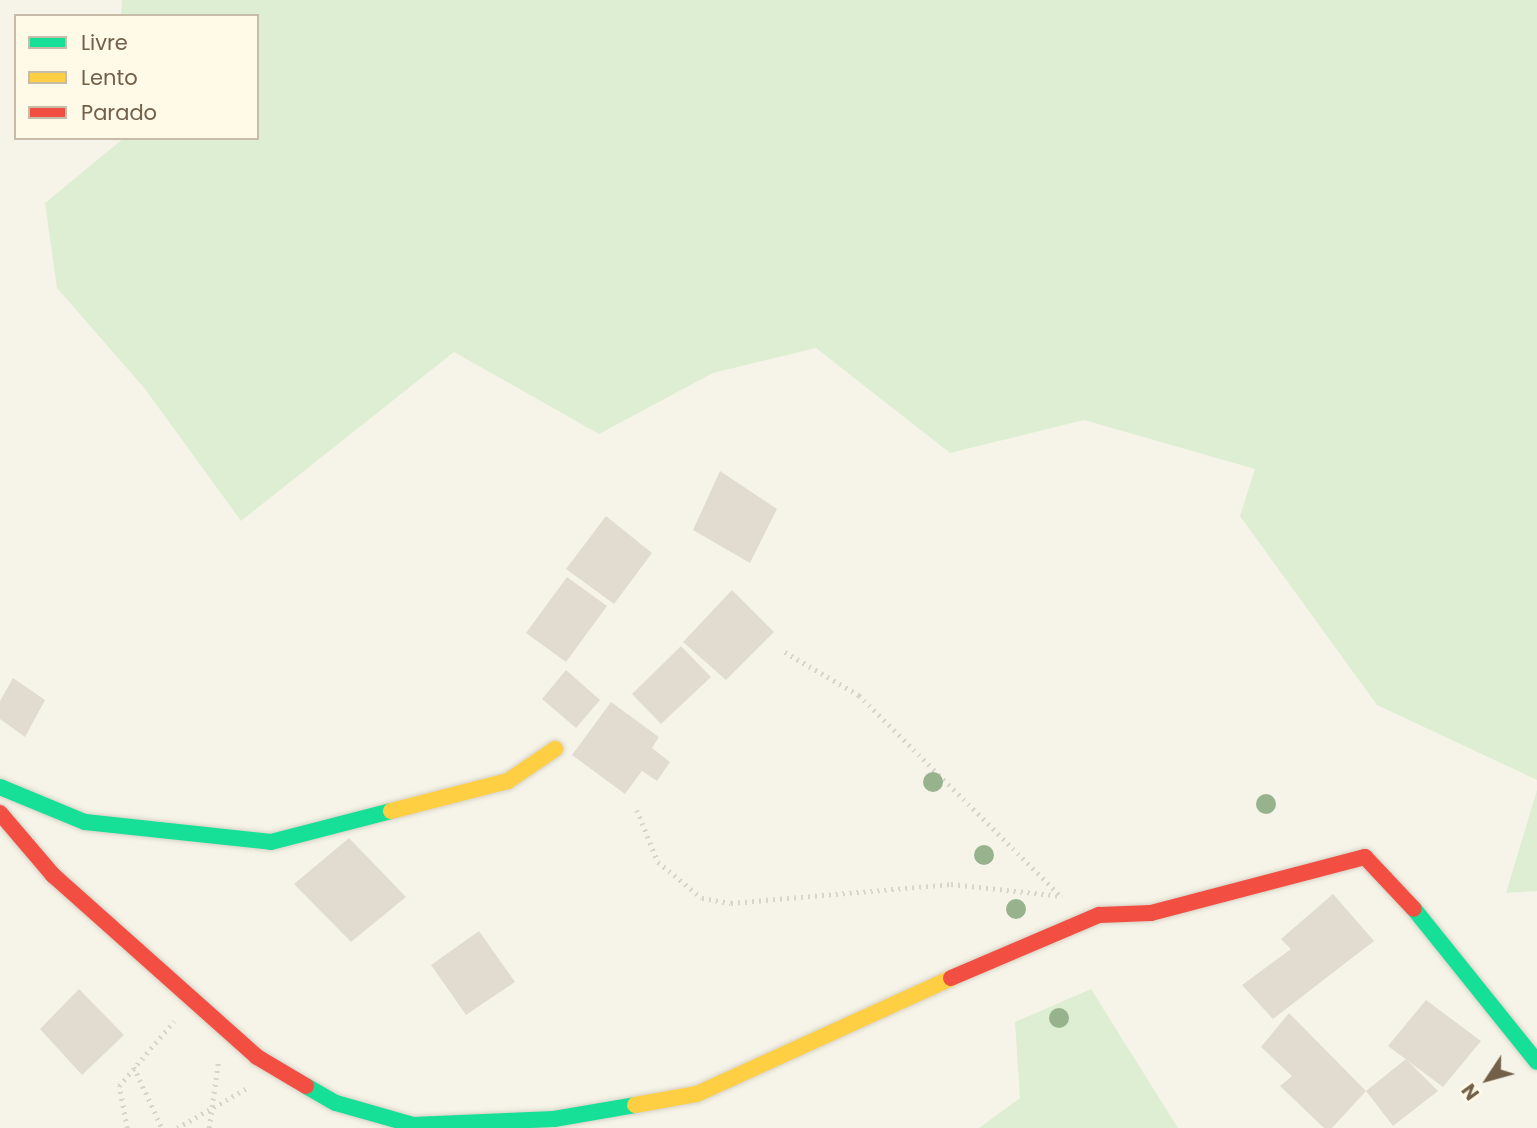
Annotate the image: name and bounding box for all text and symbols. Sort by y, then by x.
legend [14,14,259,140]
text: Livre [81,28,128,57]
text: Lento [81,63,138,92]
text: Parado [81,98,157,127]
north arrow [1453,1044,1523,1114]
text: N [1455,1078,1486,1105]

